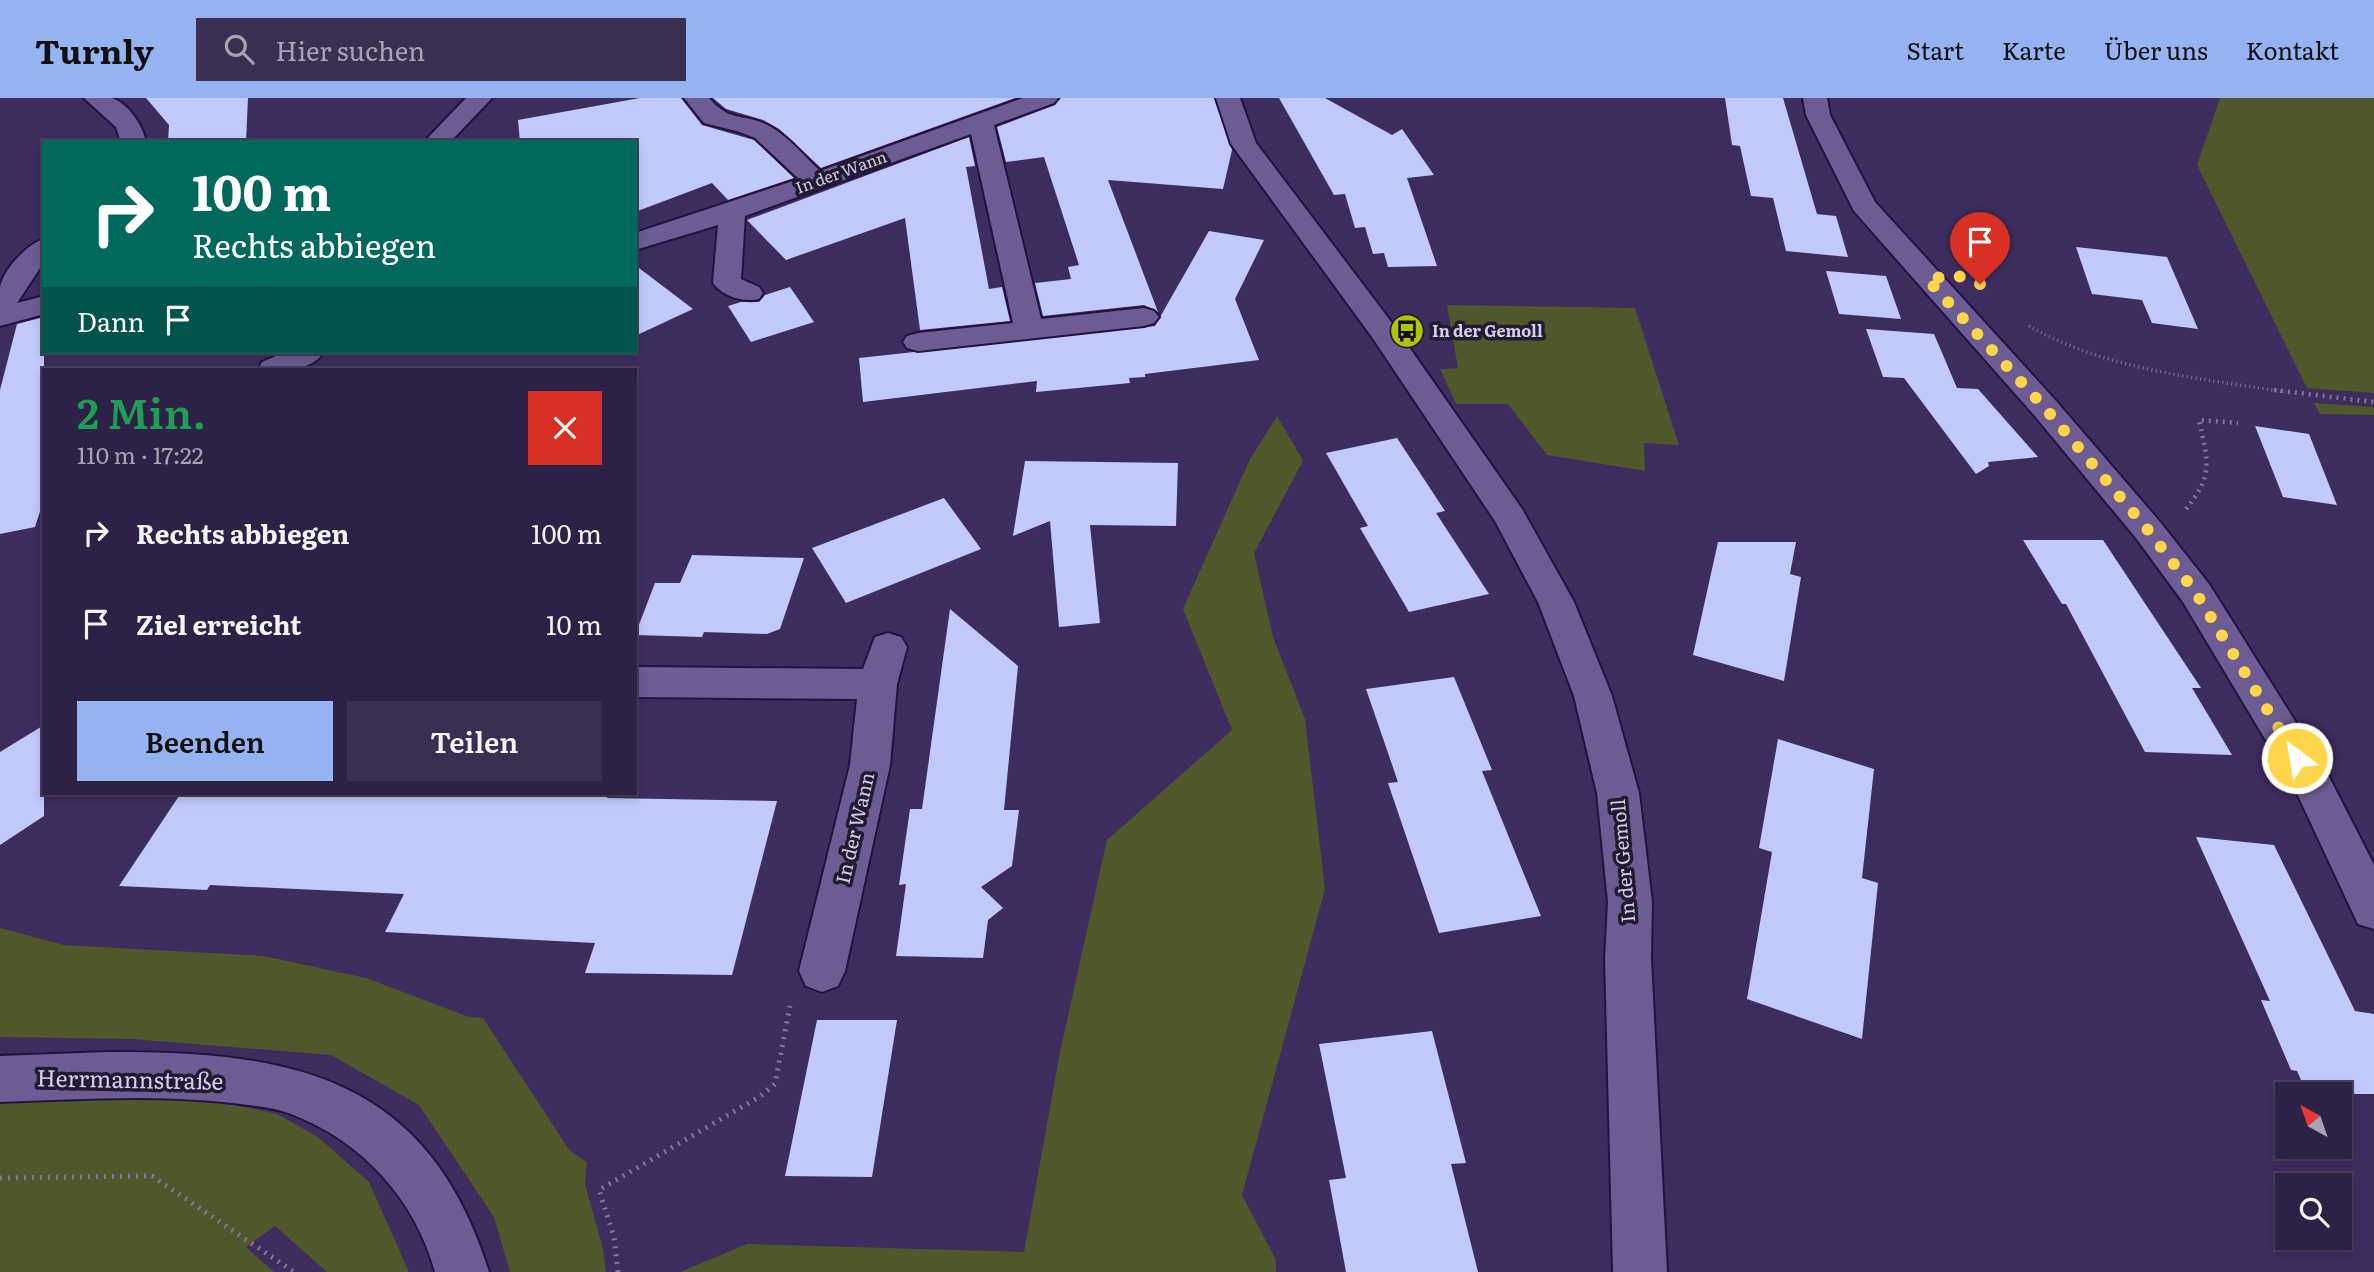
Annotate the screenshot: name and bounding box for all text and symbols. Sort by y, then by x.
search box [196,18,686,81]
text: Turnly [35,25,154,74]
icon: search [220,30,258,68]
text: Hier suchen [276,30,425,69]
text: Start [1907,32,1964,67]
text: Karte [2002,32,2066,67]
text: Über uns [2104,32,2208,67]
text: Kontakt [2246,32,2339,67]
street label: In der Wann [792,143,890,199]
text: 100 m [192,153,331,226]
icon: right [77,168,168,259]
pin [1950,212,2010,284]
text: Rechts abbiegen [192,220,436,268]
icon: arrive [1961,223,1999,261]
text: Dann [77,301,145,340]
icon: arrive [159,301,197,339]
bus stop icon: In der Gemoll [1388,312,1426,350]
place label: In der Gemoll [1432,318,1543,342]
text: 2 Min. [77,380,206,442]
button: close [528,391,602,465]
text: 110 m · 17:22 [77,437,203,471]
text: Rechts abbiegen [136,513,349,552]
text: 100 m [531,513,602,552]
icon: right [77,514,115,552]
text: Ziel erreicht [136,604,301,643]
text: 10 m [546,604,602,643]
icon: arrive [77,605,115,643]
button: Beenden [77,701,333,781]
button: Teilen [347,701,602,781]
position arrow [2260,721,2334,795]
street label: In der Wann [828,769,880,886]
street label: In der Gemoll [1603,798,1641,924]
street label: Herrmannstraße [36,1059,224,1097]
north arrow [2275,1082,2352,1158]
map controls [2275,1082,2352,1250]
button: search [2275,1173,2352,1250]

